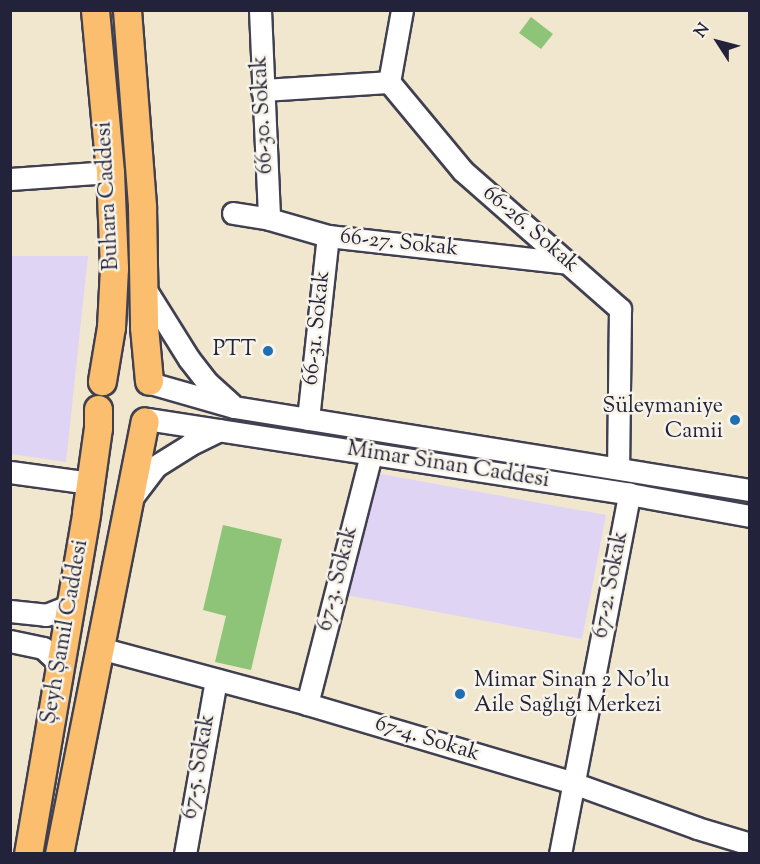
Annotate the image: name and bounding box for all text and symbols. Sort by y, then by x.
north arrow [688,12,748,72]
text: N [690,19,716,43]
street label: 66-30. Sokak [248,55,280,175]
street label: Buhara Caddesi [92,121,126,271]
street label: 66-26. Sokak [476,181,584,279]
street label: 66-27. Sokak [339,225,459,263]
street label: 66-31. Sokak [299,269,337,387]
place label: PTT [213,338,256,364]
marker: PTT [261,344,275,358]
place label: Süleymaniye Camii [602,394,723,446]
marker: Süleymaniye Camii [728,413,742,427]
street label: Mimar Sinan Caddesi [345,437,551,495]
street label: 67-3. Sokak [313,524,365,634]
street label: 67-2. Sokak [589,529,635,641]
street label: Şeyh Şamil Caddesi [37,538,95,726]
place label: Mimar Sinan 2 No'lu Aile Sağlığı Merkezi [474,668,670,720]
marker: Mimar Sinan 2 No'lu Aile Sağlığı Merkezi [451,685,469,703]
street label: 67-4. Sokak [371,712,483,768]
street label: 67-5. Sokak [178,713,222,821]

